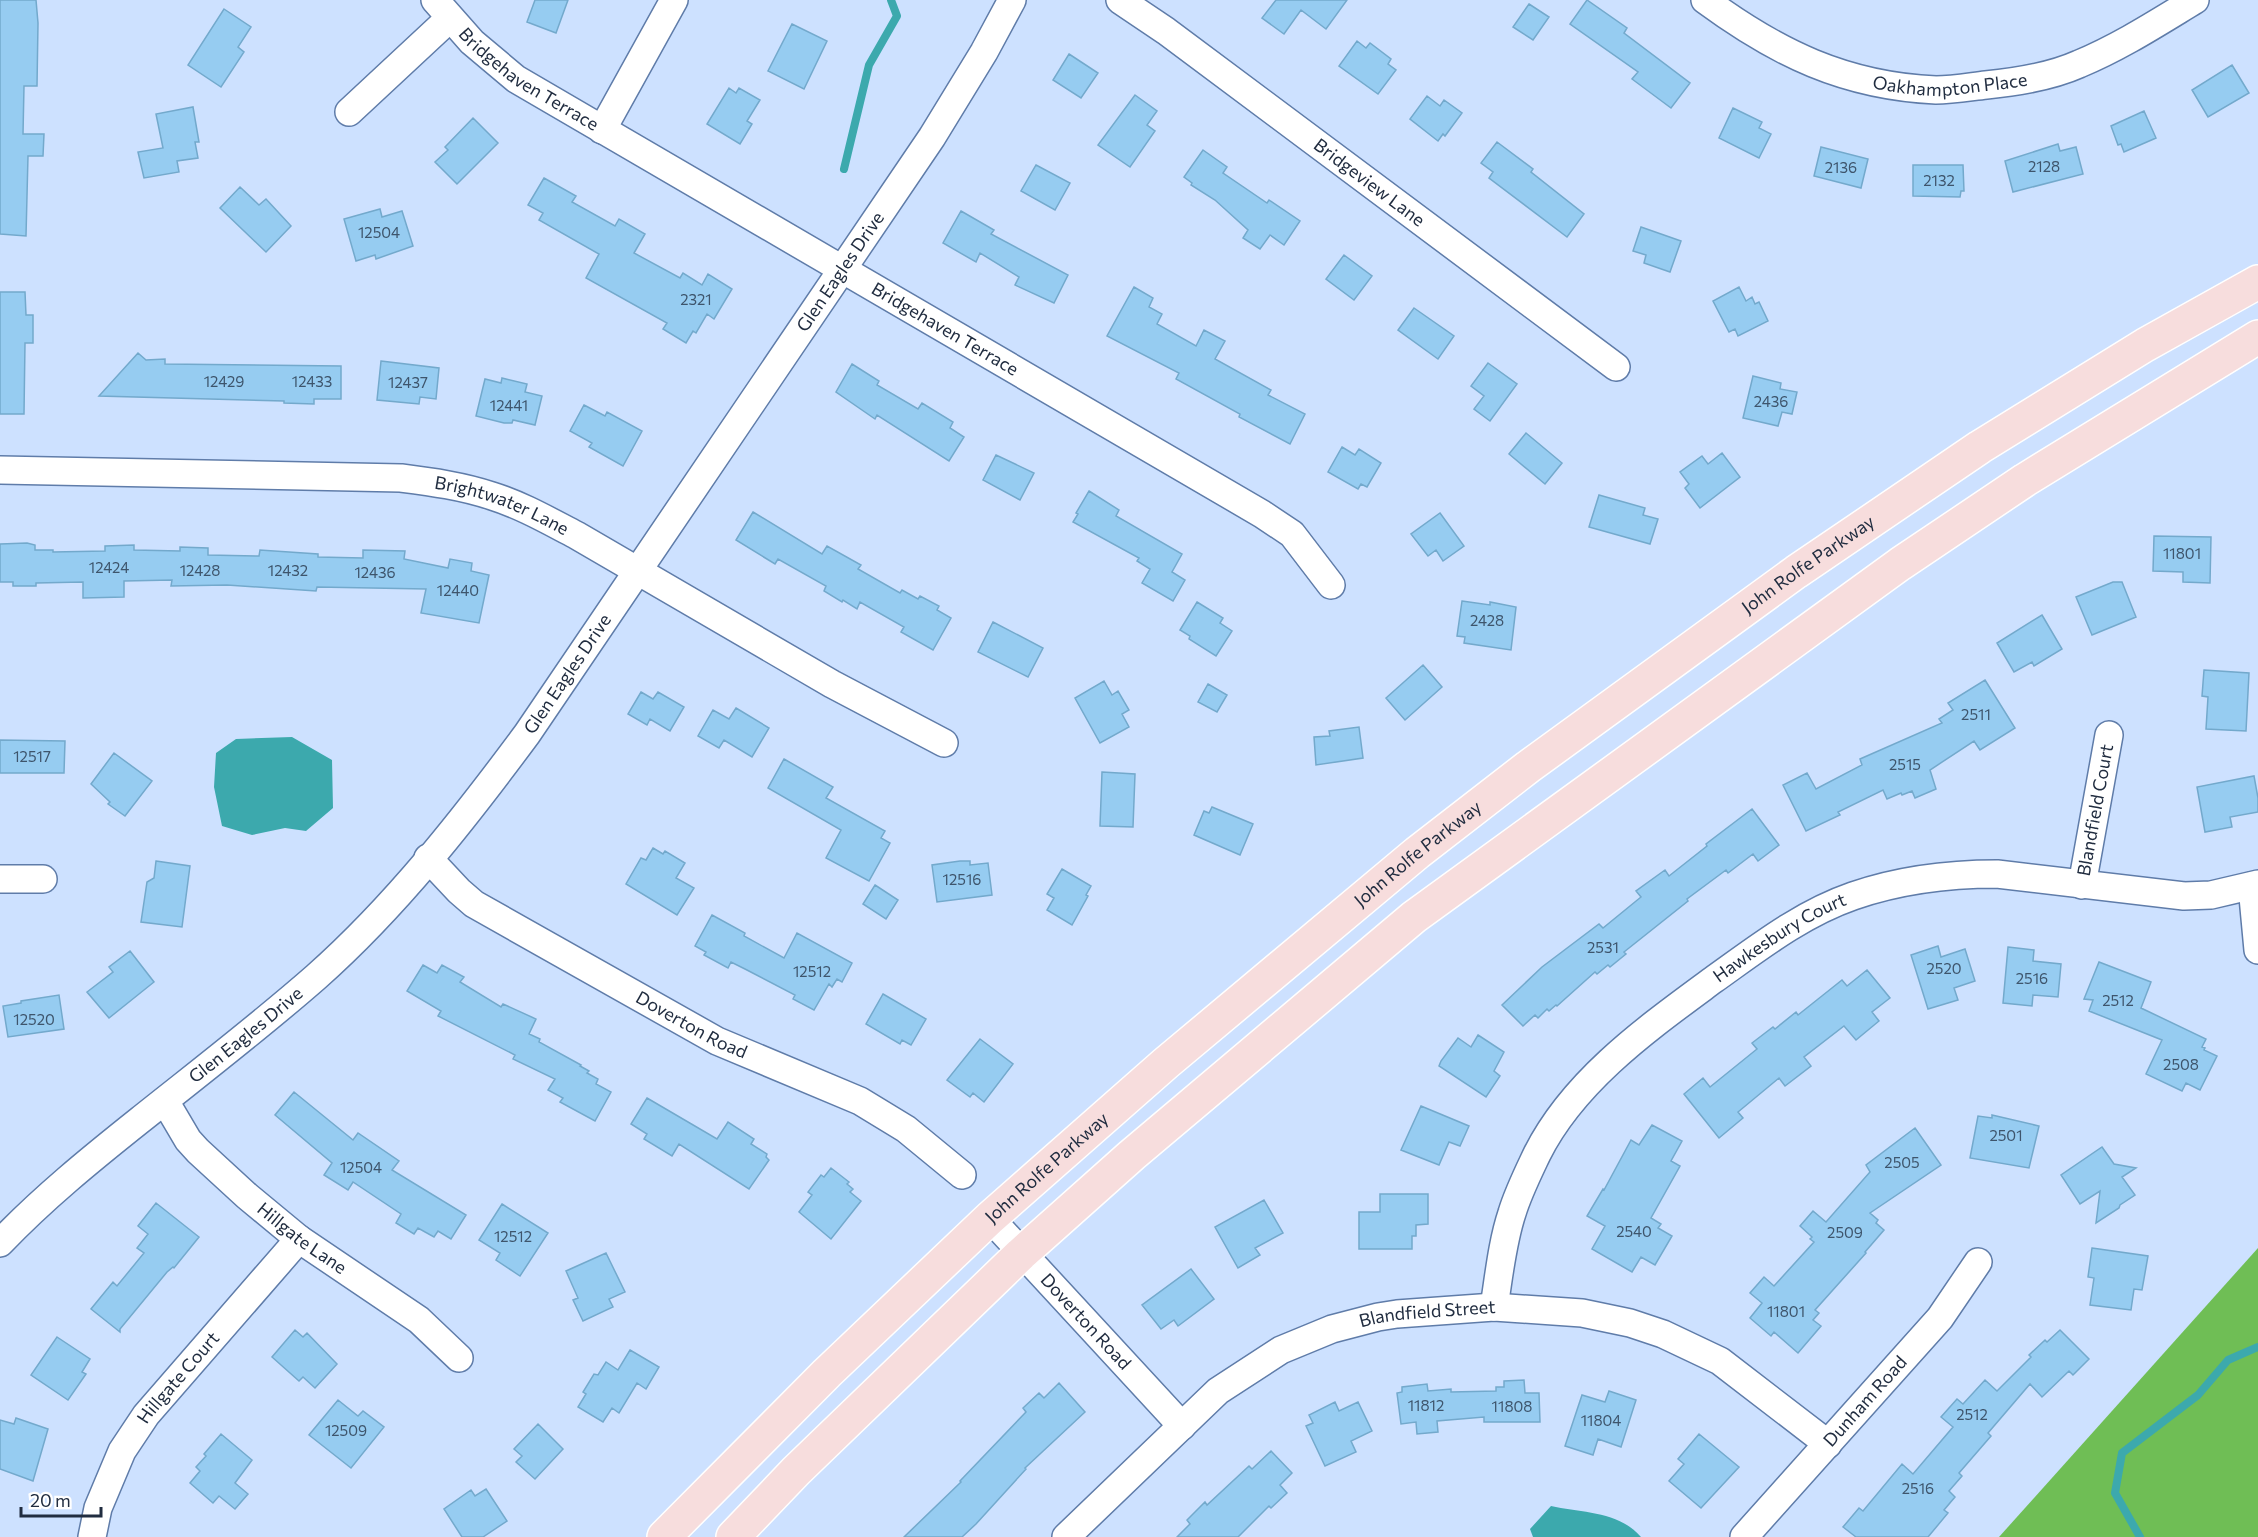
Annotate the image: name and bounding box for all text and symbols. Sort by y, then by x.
street label: Bridgehaven Terrace [454,23,603,135]
street label: Oakhampton Place [1871,68,2029,100]
street label: Bridgeview Lane [1310,133,1430,231]
house number: 2128 [2028,157,2060,175]
house number: 2136 [1825,158,1857,176]
house number: 2132 [1923,171,1955,189]
street label: Glen Eagles Drive [791,207,888,336]
house number: 12504 [358,223,400,241]
street label: Bridgehaven Terrace [868,277,1023,380]
house number: 2321 [680,290,712,308]
house number: 12429 [204,372,244,390]
house number: 12433 [292,372,332,390]
house number: 12437 [388,373,428,391]
house number: 2436 [1754,392,1788,410]
house number: 12441 [490,396,528,414]
street label: Brightwater Lane [433,471,573,539]
street label: John Rolfe Parkway [1737,510,1878,618]
house number: 11801 [2163,544,2201,562]
house number: 12424 [89,558,129,576]
house number: 12428 [180,561,220,579]
house number: 12432 [268,561,308,579]
house number: 12436 [354,563,396,581]
house number: 12440 [437,581,479,599]
street label: Glen Eagles Drive [518,609,615,738]
house number: 2428 [1470,611,1504,629]
house number: 2511 [1961,705,1991,723]
street label: Blandfield Court [2072,742,2117,878]
house number: 12517 [13,747,51,765]
house number: 2515 [1889,755,1921,773]
street label: John Rolfe Parkway [1349,795,1485,911]
house number: 12516 [943,870,981,888]
street label: Hawkesbury Court [1708,888,1849,986]
house number: 2531 [1587,938,1619,956]
house number: 2520 [1927,959,1962,977]
house number: 12512 [793,962,831,980]
house number: 2516 [2016,969,2048,987]
street label: Glen Eagles Drive [184,982,306,1087]
street label: Doverton Road [632,986,751,1062]
house number: 2512 [2102,991,2134,1009]
house number: 12520 [13,1010,55,1028]
house number: 2508 [2163,1055,2199,1073]
street label: John Rolfe Parkway [980,1107,1112,1227]
house number: 2501 [1989,1126,2023,1144]
house number: 2505 [1884,1153,1920,1171]
house number: 12504 [340,1158,382,1176]
street label: Hillgate Lane [253,1197,351,1278]
house number: 2540 [1616,1222,1652,1240]
house number: 2509 [1827,1223,1863,1241]
house number: 12512 [494,1227,532,1245]
street label: Doverton Road [1037,1268,1136,1374]
street label: Blandfield Street [1356,1295,1496,1332]
house number: 11801 [1767,1302,1805,1320]
street label: Hillgate Court [132,1327,223,1427]
street label: Dunham Road [1818,1351,1911,1451]
house number: 11812 [1408,1396,1444,1414]
house number: 11808 [1492,1397,1532,1415]
house number: 2512 [1956,1405,1988,1423]
house number: 11804 [1581,1411,1621,1429]
house number: 12509 [325,1421,367,1439]
house number: 2516 [1902,1479,1934,1497]
scale bar [21,1480,100,1518]
text: 20 m [30,1489,71,1511]

